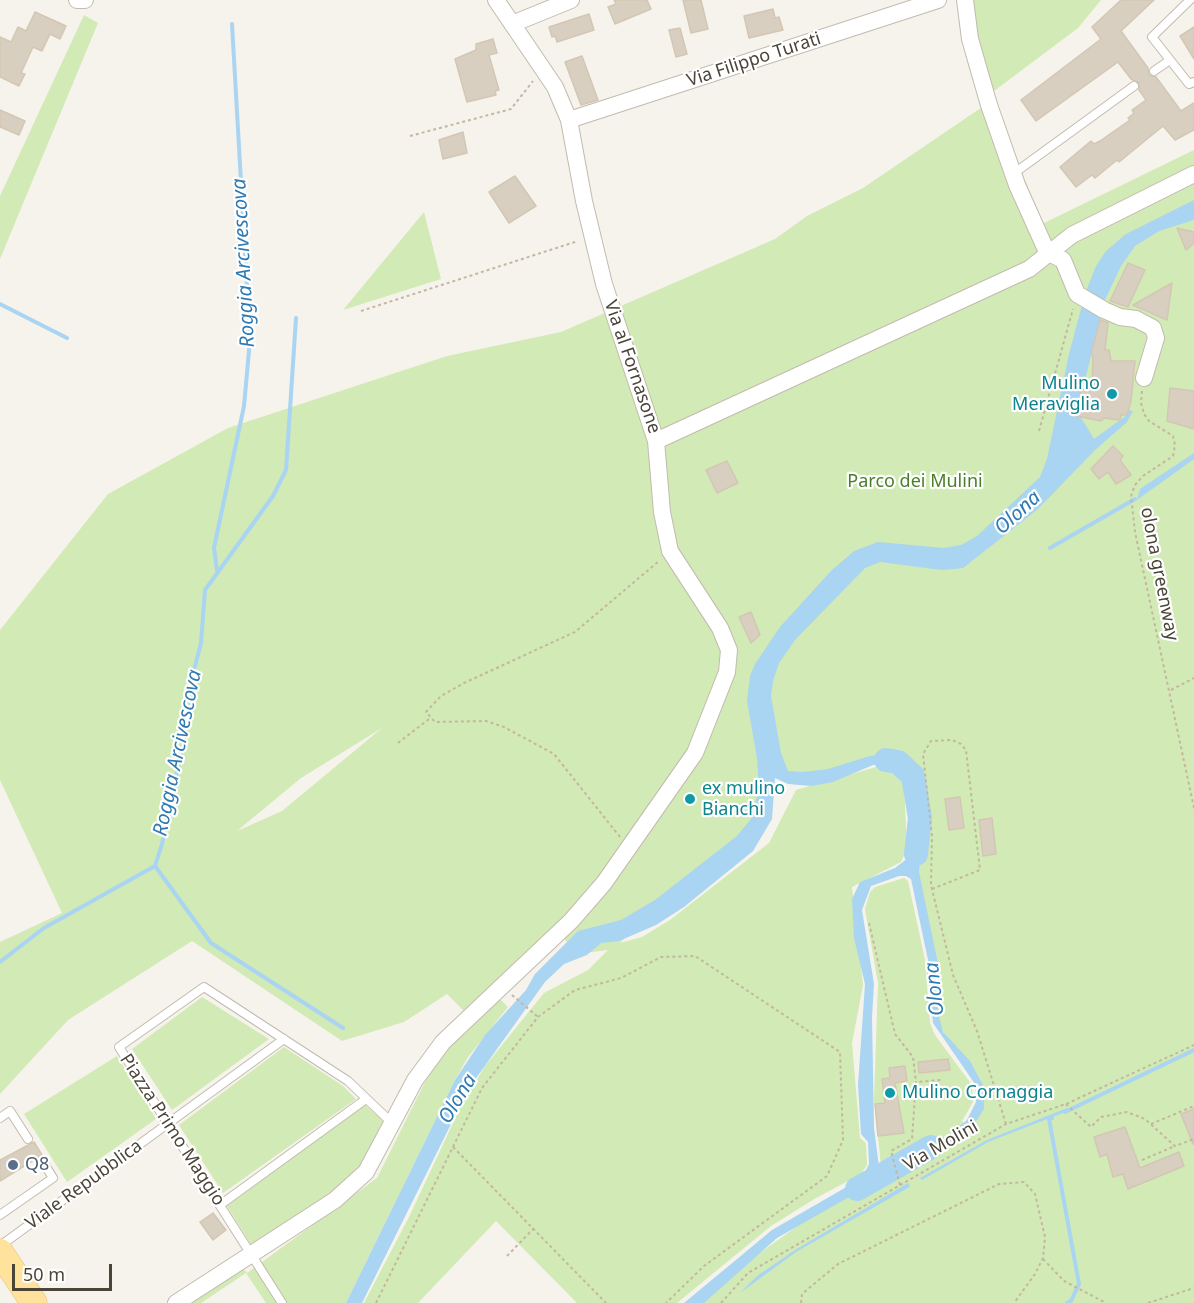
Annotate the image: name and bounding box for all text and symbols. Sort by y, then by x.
street label: Via Filippo Turati [684,28,824,92]
water label: Roggia Arcivescova [228,178,260,348]
street label: Via al Fornasone [599,298,665,436]
place label: Mulino Meraviglia [1012,373,1100,416]
marker: Mulino Meraviglia [1105,387,1119,401]
park label: Parco dei Mulini [847,471,983,493]
water label: Olona [990,486,1046,540]
street label: olona greenway [1135,506,1183,642]
water label: Roggia Arcivescova [149,668,207,838]
place label: ex mulino Bianchi [702,778,785,820]
marker: ex mulino Bianchi [683,792,697,806]
water label: Olona [920,961,950,1017]
street label: Piazza Primo Maggio [115,1050,229,1210]
water label: Olona [434,1070,482,1128]
place label: Mulino Cornaggia [902,1082,1053,1104]
marker: Mulino Cornaggia [883,1086,897,1100]
street label: Via Molini [900,1116,982,1176]
street label: Viale Repubblica [22,1135,146,1235]
place label: Q8 [25,1154,49,1176]
marker: Q8 [6,1158,20,1172]
scale bar [15,1252,116,1290]
text: 50 m [23,1262,65,1286]

